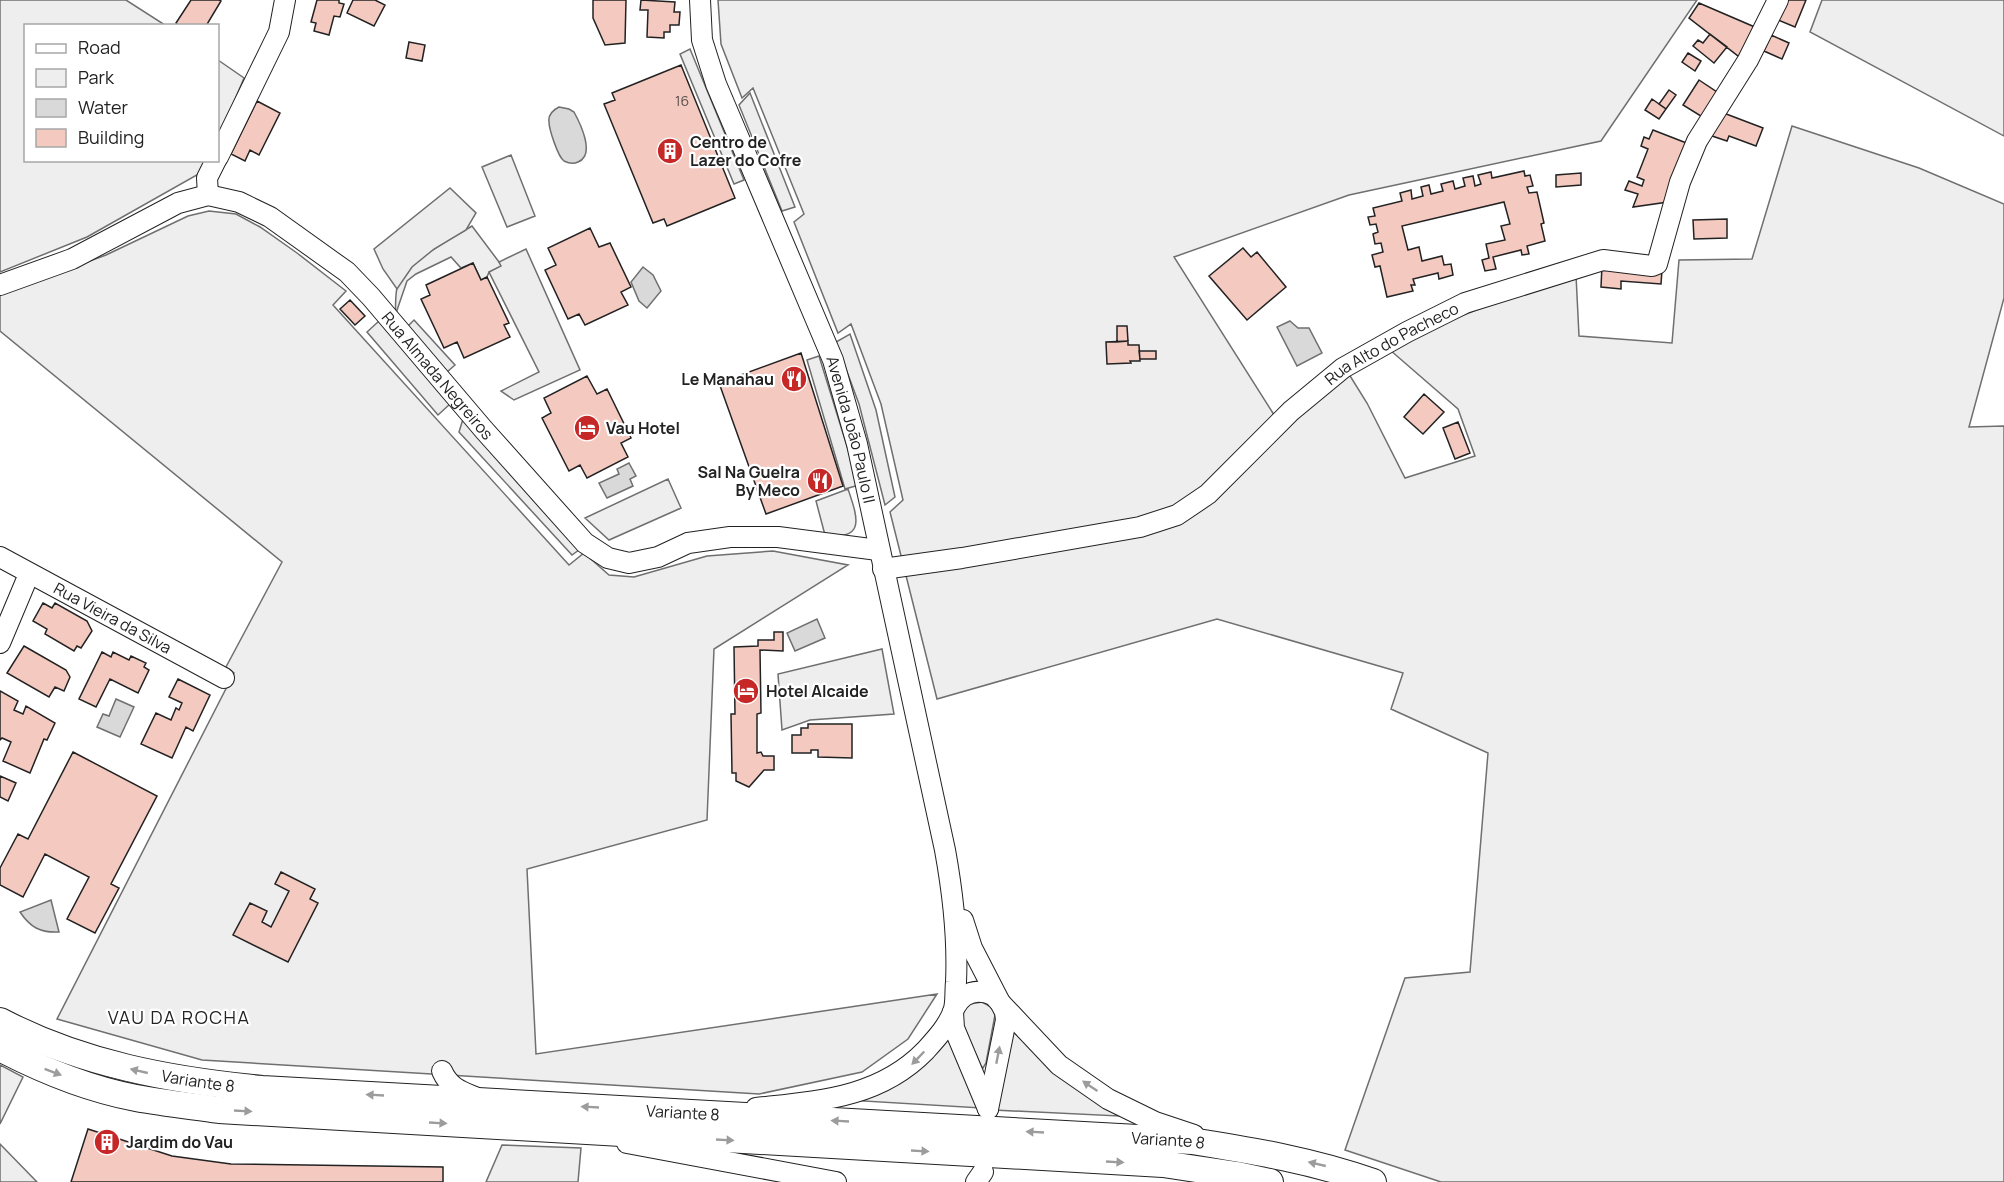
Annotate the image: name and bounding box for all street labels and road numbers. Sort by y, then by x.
street label: Rua Alto do Pacheco [1320,297,1462,390]
street label: Rua Almada Negreiros [377,307,498,444]
street label: Avenida João Paulo II [821,353,881,505]
street label: Rua Vieira da Silva [50,577,175,659]
street label: Variante 8 [160,1064,236,1097]
street label: Variante 8 [646,1099,720,1126]
street label: Variante 8 [1131,1127,1207,1154]

